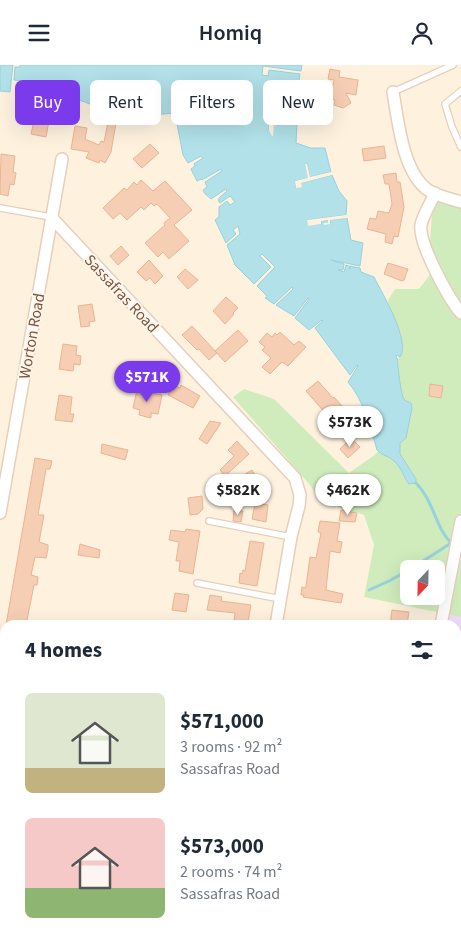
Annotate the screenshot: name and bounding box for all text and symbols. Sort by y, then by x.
text: Homiq [199,17,262,49]
icon: menu [25,19,53,47]
icon: person [408,19,436,47]
chip: Buy [15,80,80,125]
chip: Rent [90,80,161,125]
chip: Filters [171,80,253,125]
chip: New [263,80,333,125]
street label: Sassafras Road [79,250,163,338]
street label: Worton Road [14,291,50,381]
pin: $571K [112,361,182,403]
text: $571K [125,366,169,388]
pin: $573K [315,405,385,448]
text: $573K [328,411,372,433]
pin: $582K [203,473,273,516]
pin: $462K [313,473,383,516]
text: $582K [216,479,260,501]
text: $462K [326,479,370,501]
north arrow [400,560,445,605]
map controls [400,560,445,605]
text: 4 homes [25,635,102,665]
icon: filters [408,636,436,664]
text: $571,000 [180,706,264,736]
icon: home [65,713,125,773]
text: 3 rooms · 92 m² [180,736,282,758]
text: Sassafras Road [180,758,280,780]
text: $573,000 [180,831,264,861]
icon: home [65,838,125,898]
text: 2 rooms · 74 m² [180,861,282,883]
text: Sassafras Road [180,883,280,905]

